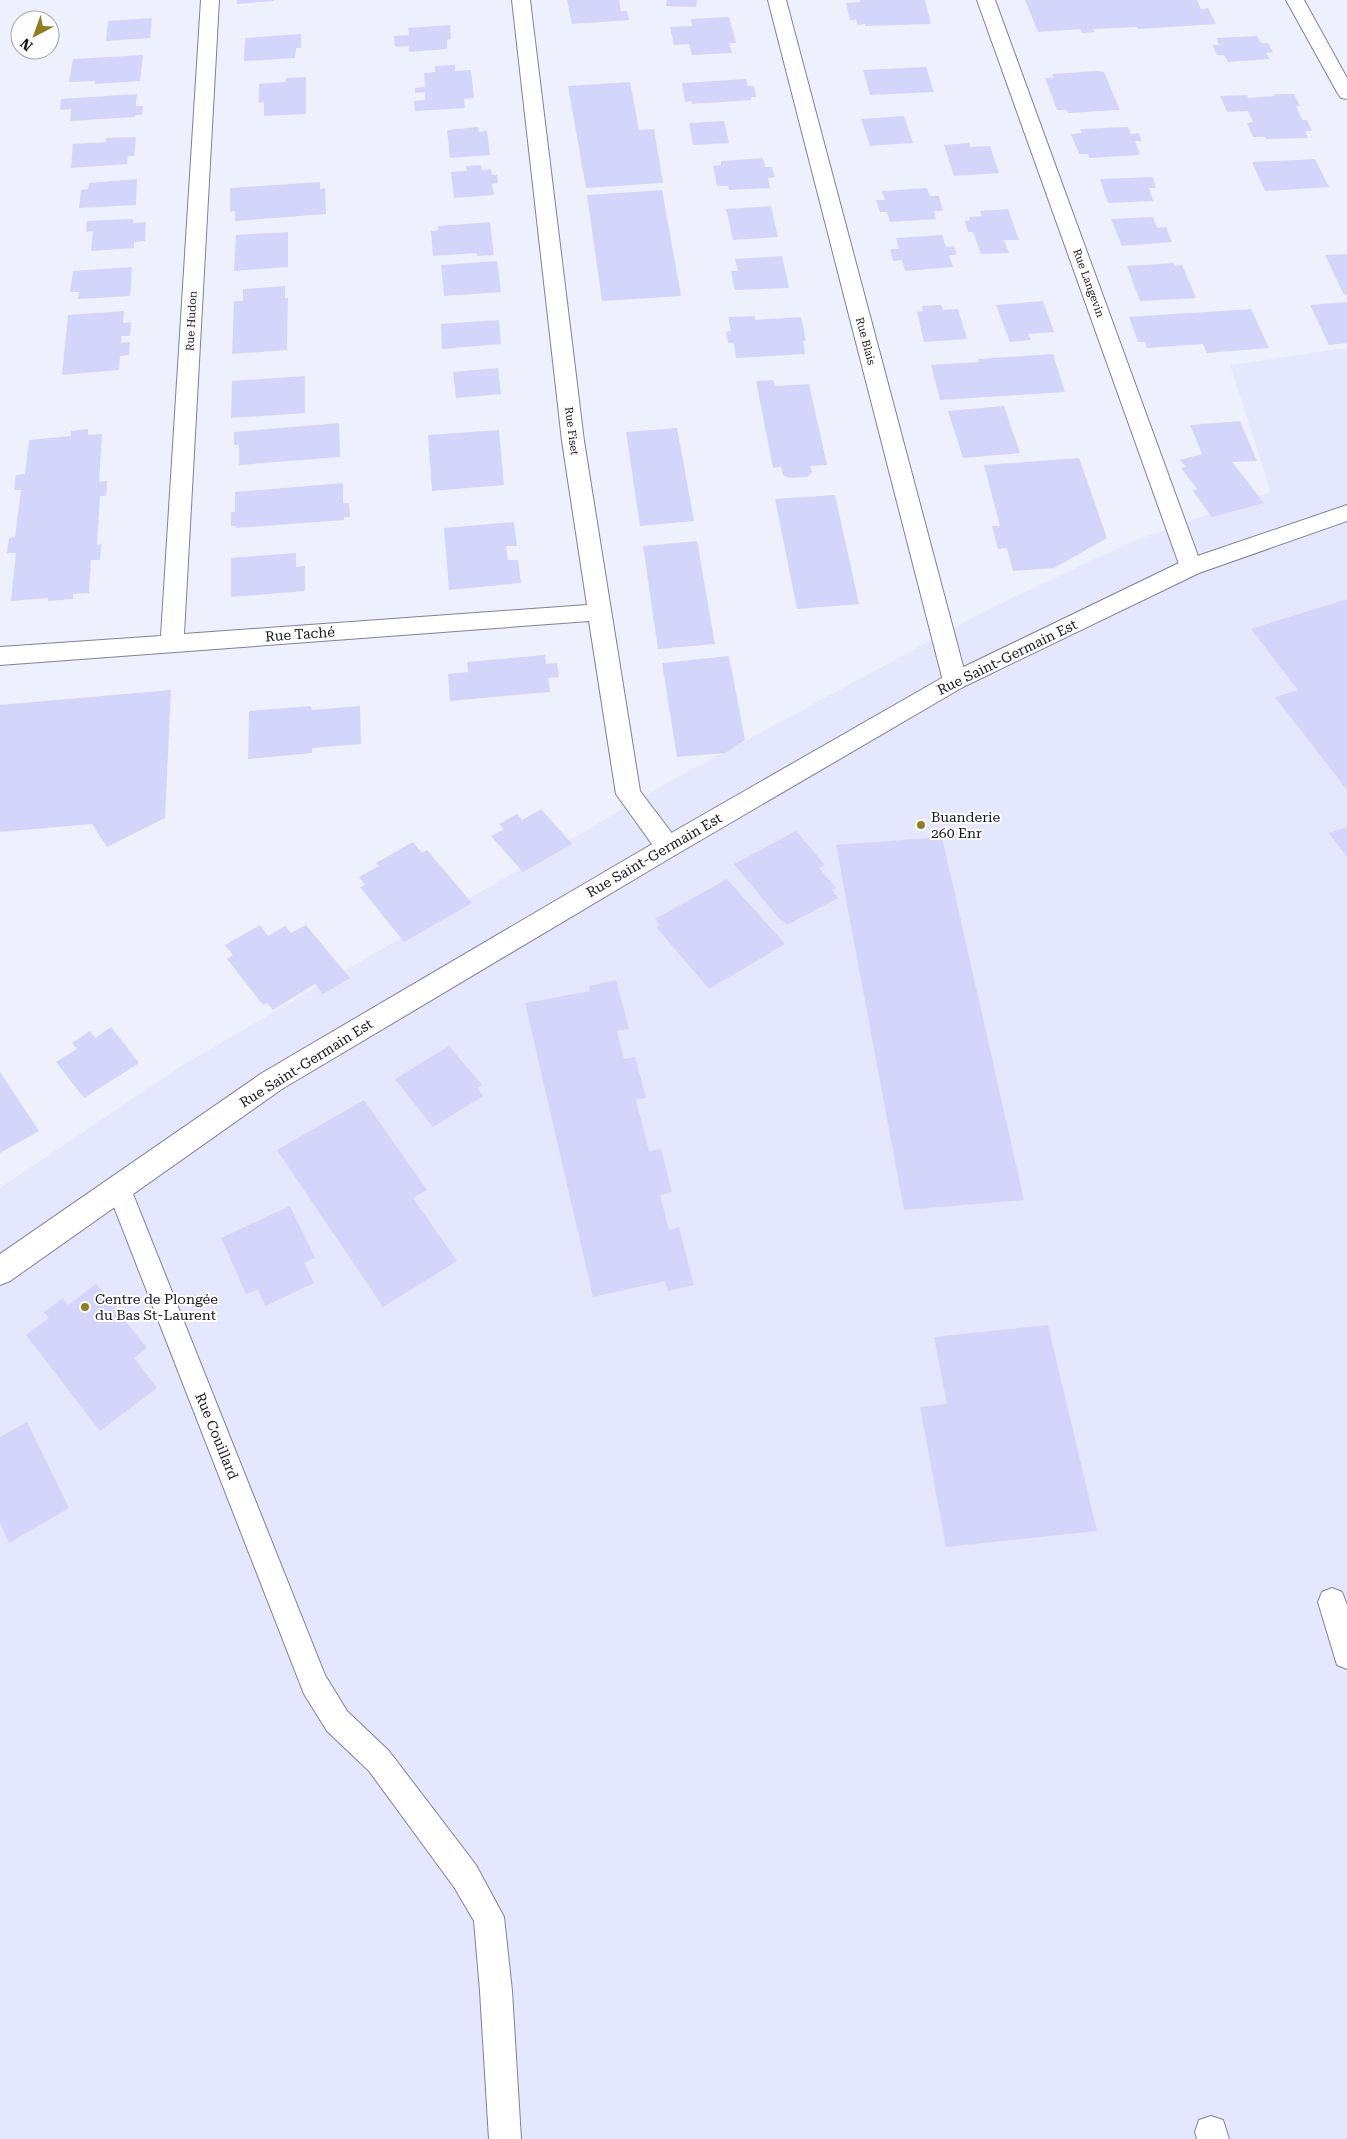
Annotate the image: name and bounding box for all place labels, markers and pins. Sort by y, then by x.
place label: Buanderie 260 Enr [931,809,1000,841]
marker: Buanderie 260 Enr [915,819,927,831]
place label: Centre de Plongée du Bas St-Laurent [95,1291,218,1323]
marker: Centre de Plongée du Bas St-Laurent [79,1301,91,1313]

